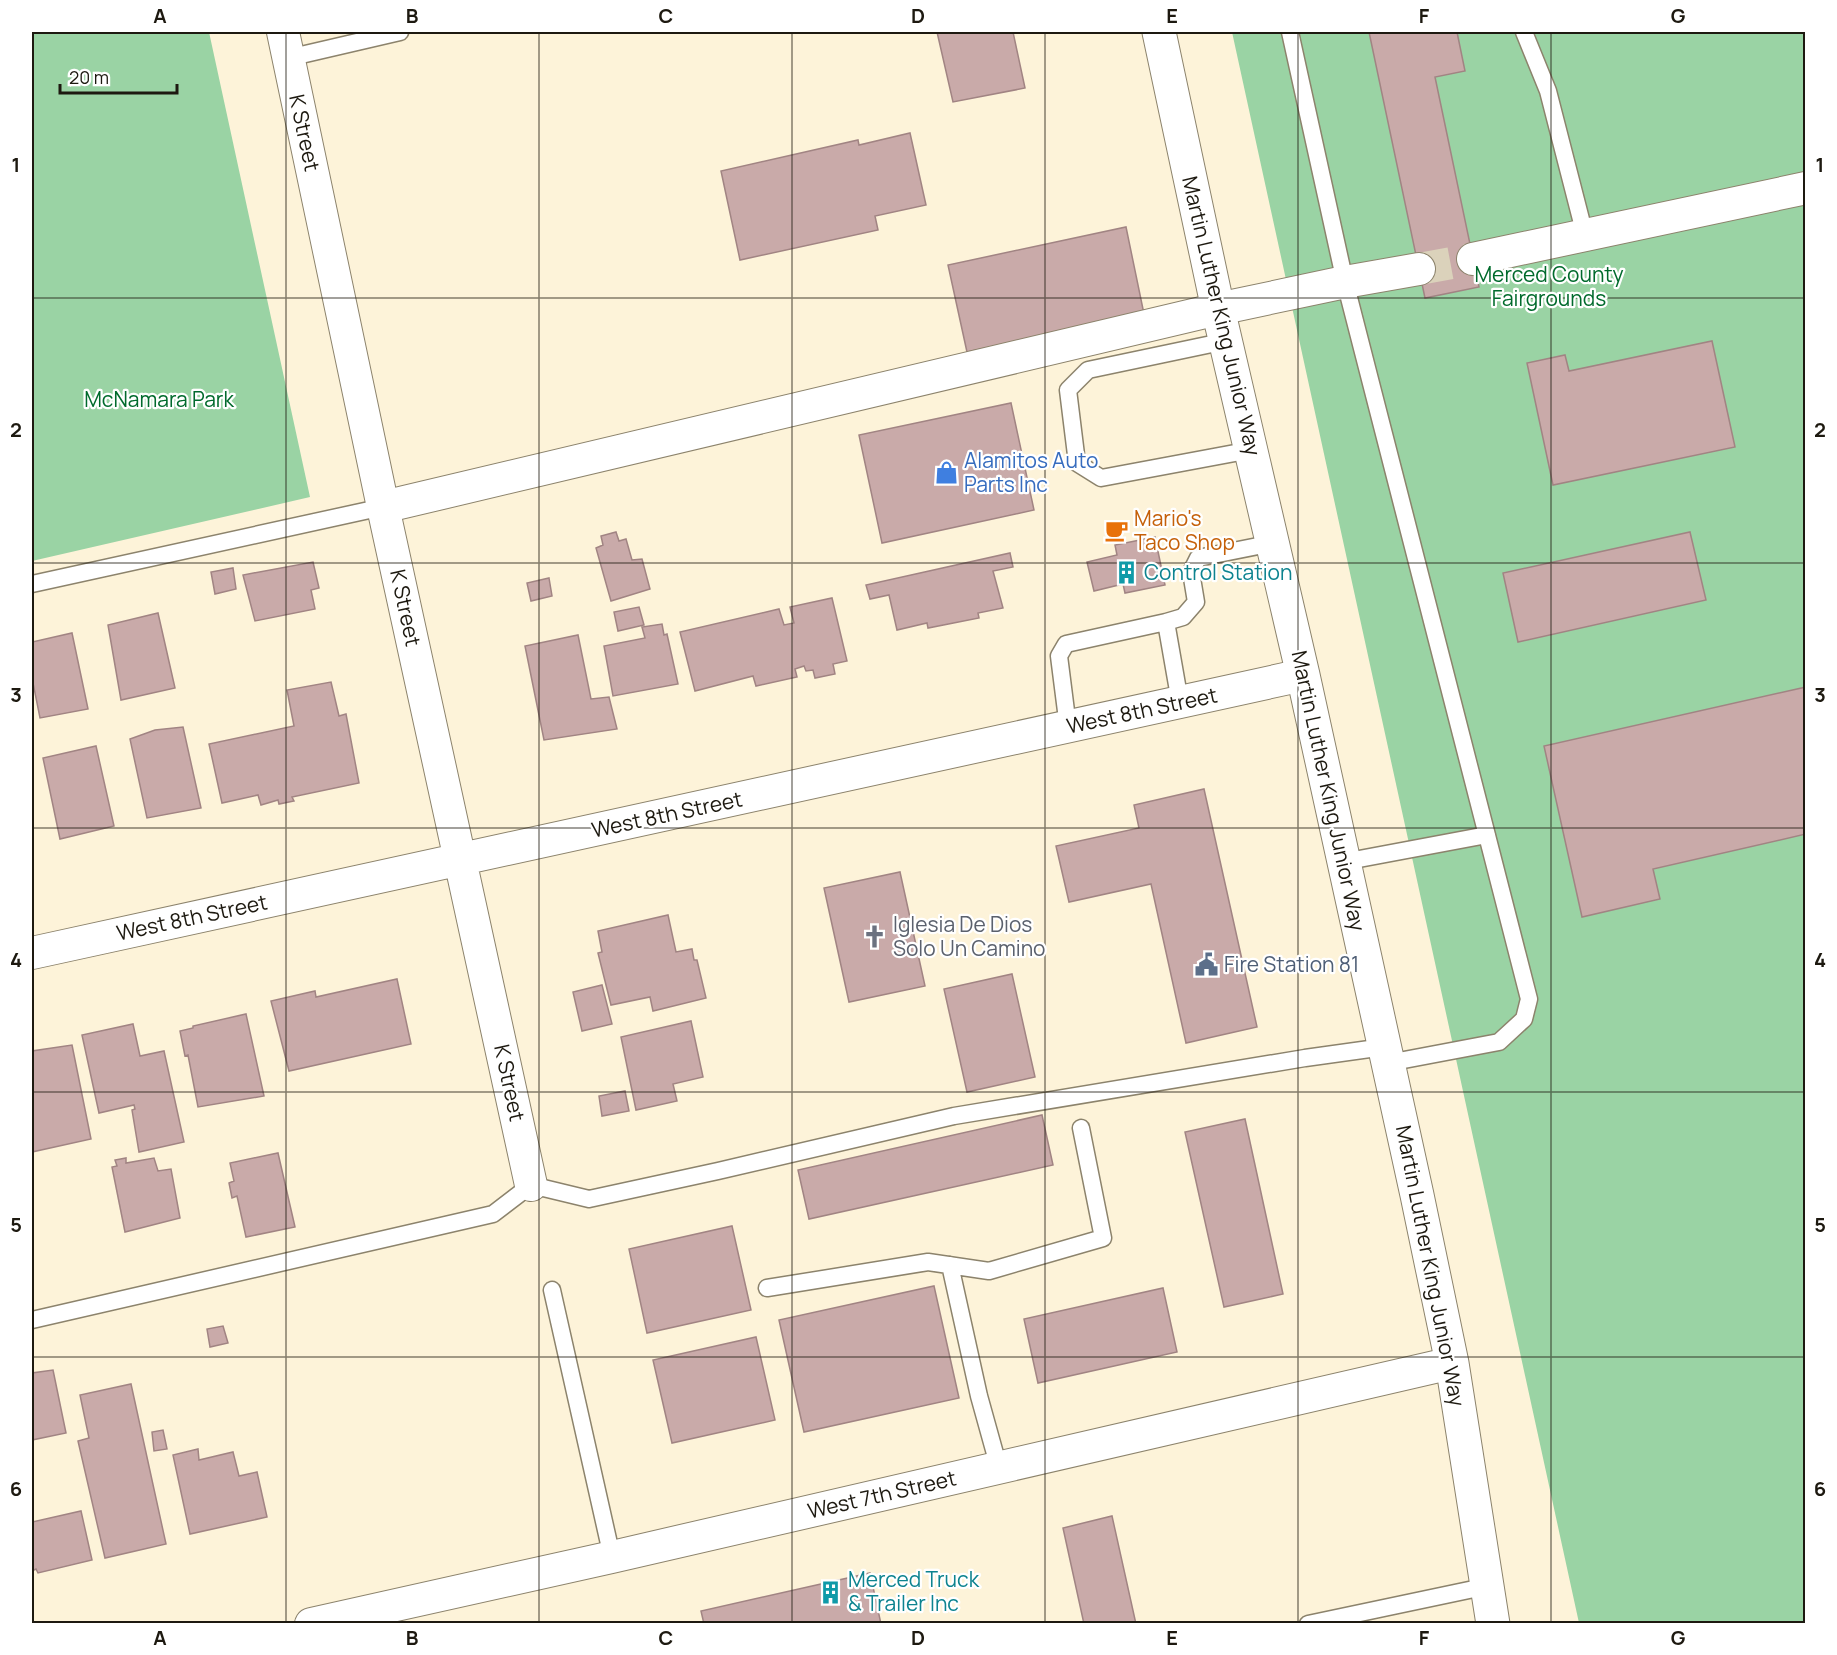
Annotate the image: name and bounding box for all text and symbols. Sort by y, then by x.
text: A [153,2,167,29]
text: B [406,2,419,29]
text: C [659,2,673,29]
text: D [911,2,925,29]
text: E [1166,2,1178,29]
text: F [1419,2,1430,29]
text: G [1671,2,1686,29]
scale bar [60,57,177,95]
text: 20 m [69,65,109,89]
street label: K Street [283,92,327,174]
text: 1 [12,151,20,178]
text: 1 [1816,151,1824,178]
street label: Martin Luther King Junior Way [1176,173,1268,458]
park label: Merced County Fairgrounds [1474,260,1624,312]
park label: McNamara Park [84,385,234,413]
text: 2 [10,416,22,443]
text: 2 [1814,416,1826,443]
place label: Alamitos Auto Parts Inc [964,446,1098,498]
shop icon: Alamitos Auto Parts Inc [933,460,959,486]
place label: Mario's Taco Shop [1134,504,1235,556]
cafe icon: Mario's Taco Shop [1103,518,1129,544]
place label: Control Station [1144,558,1292,586]
building icon: Control Station [1113,560,1139,586]
street label: K Street [384,567,428,649]
street label: Martin Luther King Junior Way [1286,648,1372,934]
street label: West 8th Street [1064,680,1220,740]
text: 3 [10,681,22,708]
text: 3 [1814,681,1826,708]
street label: West 8th Street [589,784,745,844]
street label: West 8th Street [114,887,270,947]
place label: Iglesia De Dios Solo Un Camino [893,910,1046,962]
church icon: Iglesia De Dios Solo Un Camino [862,924,888,950]
text: 4 [10,946,22,973]
text: 4 [1814,946,1826,973]
place label: Fire Station 81 [1224,950,1359,978]
public building icon: Fire Station 81 [1193,952,1219,978]
street label: K Street [488,1042,532,1124]
street label: Martin Luther King Junior Way [1390,1123,1472,1409]
text: 5 [10,1211,22,1238]
text: 5 [1814,1211,1826,1238]
street label: West 7th Street [805,1463,959,1525]
text: 6 [10,1475,22,1502]
text: 6 [1814,1475,1826,1502]
place label: Merced Truck & Trailer Inc [848,1565,980,1617]
building icon: Merced Truck & Trailer Inc [817,1579,843,1605]
text: A [153,1624,167,1651]
text: B [406,1624,419,1651]
text: C [659,1624,673,1651]
text: D [911,1624,925,1651]
text: E [1166,1624,1178,1651]
text: F [1419,1624,1430,1651]
text: G [1671,1624,1686,1651]

